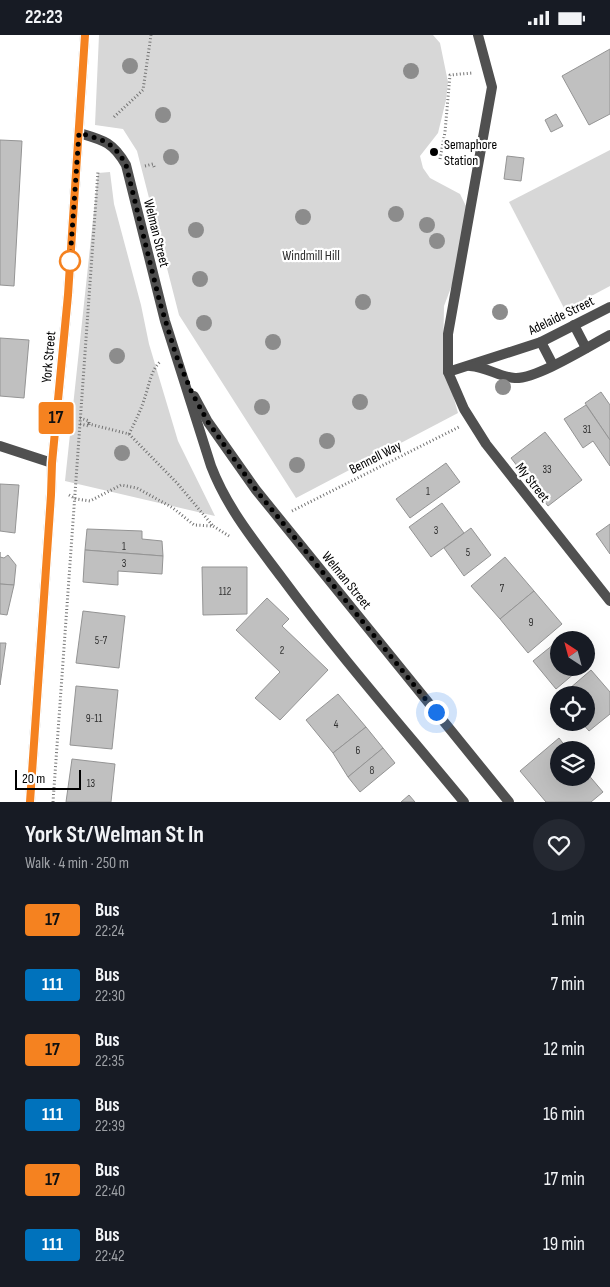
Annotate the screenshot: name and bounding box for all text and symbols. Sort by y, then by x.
text: 22:23 [25,6,63,29]
place label: Semaphore Station [444,136,497,169]
marker: Semaphore Station [428,146,440,158]
street label: Welman Street [140,197,173,269]
park label: Windmill Hill [282,247,340,264]
unlabelled marker [59,250,81,272]
street label: Adelaide Street [525,292,597,339]
street label: York Street [38,330,59,384]
line badge: 17 [34,402,78,434]
text: 17 [49,407,63,428]
house number: 31 [583,423,591,436]
street label: Bennell Way [346,437,405,478]
street label: My Street [512,459,553,505]
house number: 33 [542,463,552,476]
house number: 1 [426,485,430,498]
house number: 3 [434,524,439,537]
house number: 1 [122,540,126,553]
house number: 5 [466,546,470,559]
street label: Welman Street [318,548,375,613]
house number: 3 [122,557,127,570]
house number: 7 [500,582,505,595]
house number: 112 [219,585,232,598]
house number: 9 [529,616,534,629]
north arrow [550,631,595,676]
map controls [550,631,595,786]
house number: 5-7 [95,634,108,647]
house number: 2 [280,644,285,657]
button: locate [550,686,595,731]
your location [424,700,449,725]
house number: 9-11 [86,712,102,725]
house number: 4 [334,718,339,731]
button: layers [550,741,595,786]
house number: 6 [356,744,361,757]
house number: 8 [370,764,375,777]
scale bar [15,767,81,790]
text: 20 m [22,770,45,787]
house number: 13 [87,777,96,790]
button: heart [533,819,585,871]
text: York St/Welman St In [25,820,204,849]
text: Walk · 4 min · 250 m [25,854,129,873]
text: Bus [95,899,120,922]
text: 1 min [551,908,585,931]
text: 17 [45,909,60,930]
text: 22:24 [95,922,124,941]
text: Bus [95,964,120,987]
text: 7 min [551,973,585,996]
text: 111 [42,974,63,995]
text: 22:30 [95,987,125,1006]
text: Bus [95,1029,120,1052]
text: 12 min [543,1038,585,1061]
text: 17 [45,1039,60,1060]
text: 22:35 [95,1052,124,1071]
text: Bus [95,1094,120,1117]
text: 16 min [543,1103,585,1126]
text: 111 [42,1104,63,1125]
text: 22:39 [95,1117,125,1136]
text: Bus [95,1159,120,1182]
text: 17 min [544,1168,585,1191]
text: 17 [45,1169,60,1190]
text: 22:40 [95,1182,125,1201]
text: Bus [95,1224,120,1247]
text: 19 min [543,1233,585,1256]
text: 111 [42,1234,63,1255]
text: 22:42 [95,1247,125,1266]

